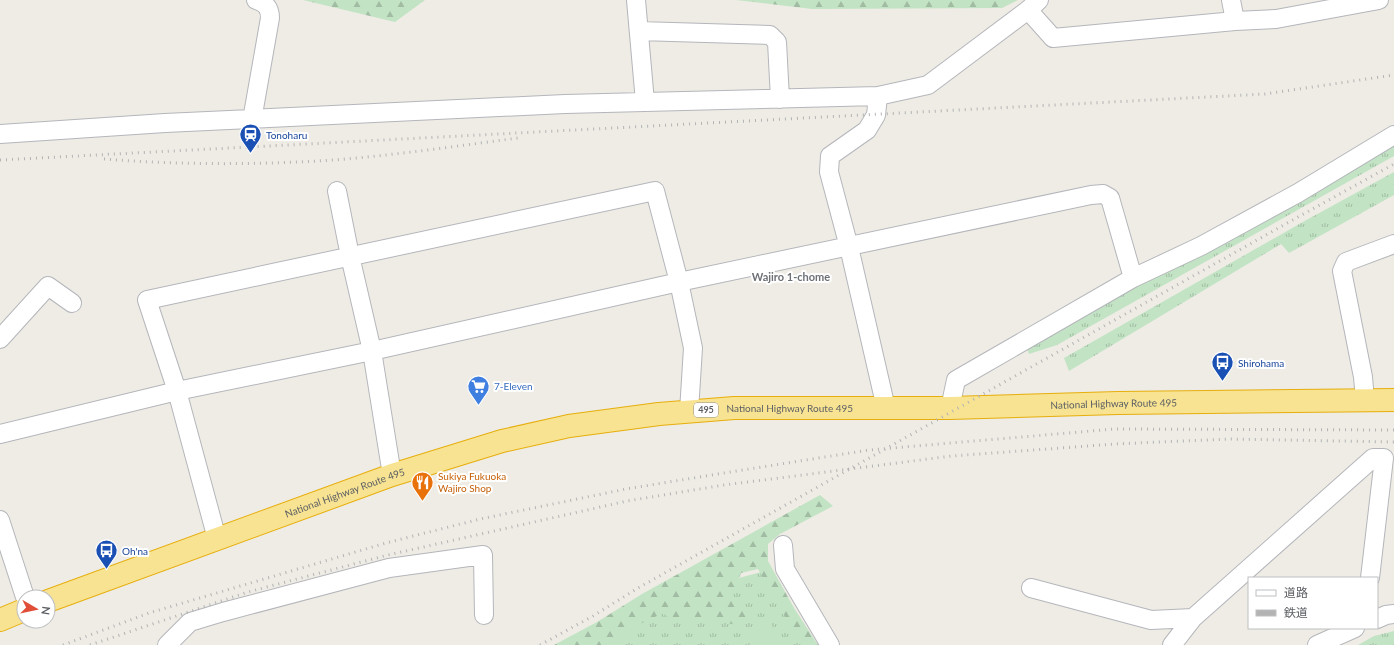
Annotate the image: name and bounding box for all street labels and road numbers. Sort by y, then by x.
street label: National Highway Route 495 [1050,396,1177,411]
street label: National Highway Route 495 [726,402,853,415]
road number: 495 [694,403,718,417]
street label: National Highway Route 495 [283,465,406,520]

